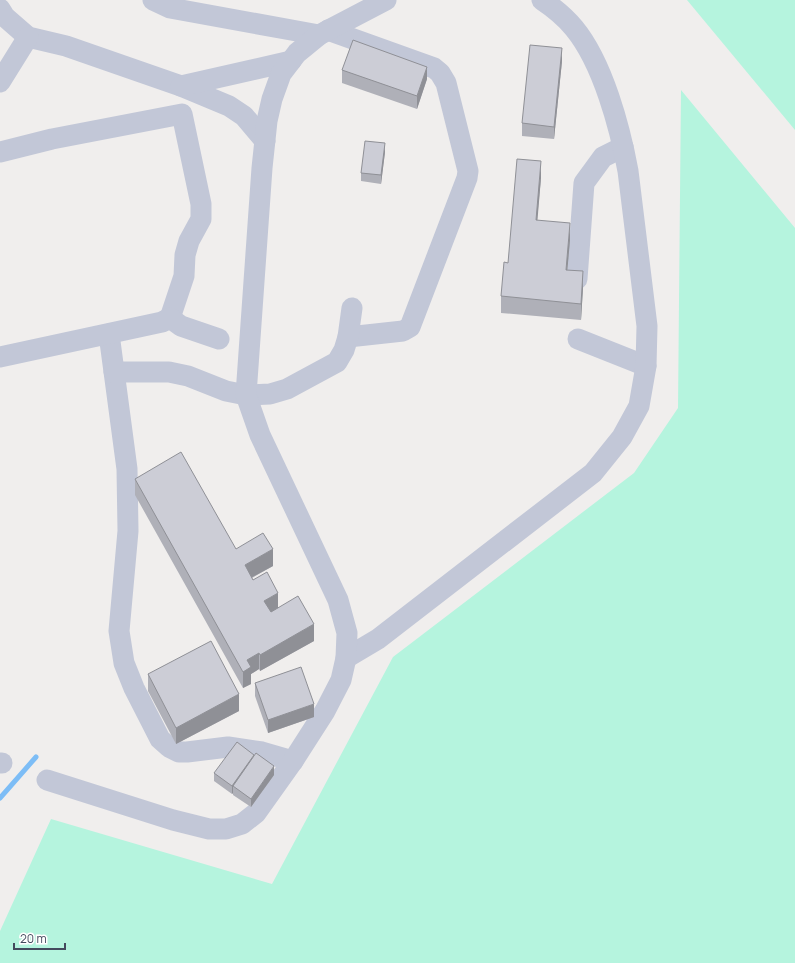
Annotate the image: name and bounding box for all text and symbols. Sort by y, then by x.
scale bar [14,925,65,951]
text: 20 m [20,930,47,947]

